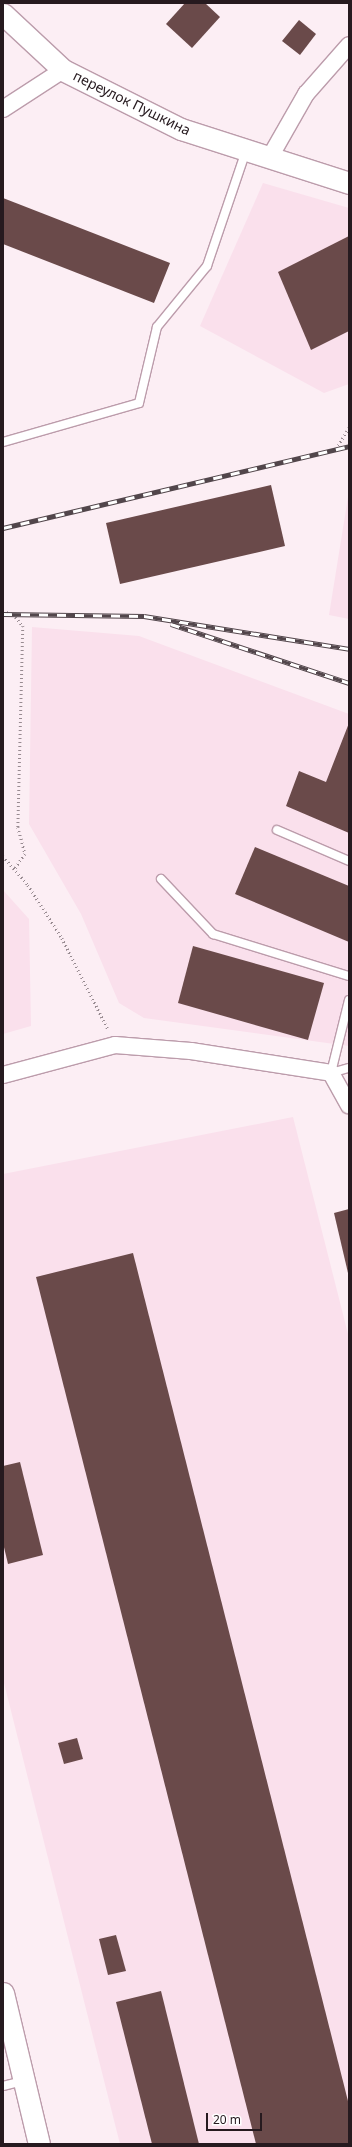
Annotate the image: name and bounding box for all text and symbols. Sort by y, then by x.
street label: переулок Пушкина [71,67,193,139]
scale bar [208,2105,264,2131]
text: 20 m [213,2111,241,2128]

